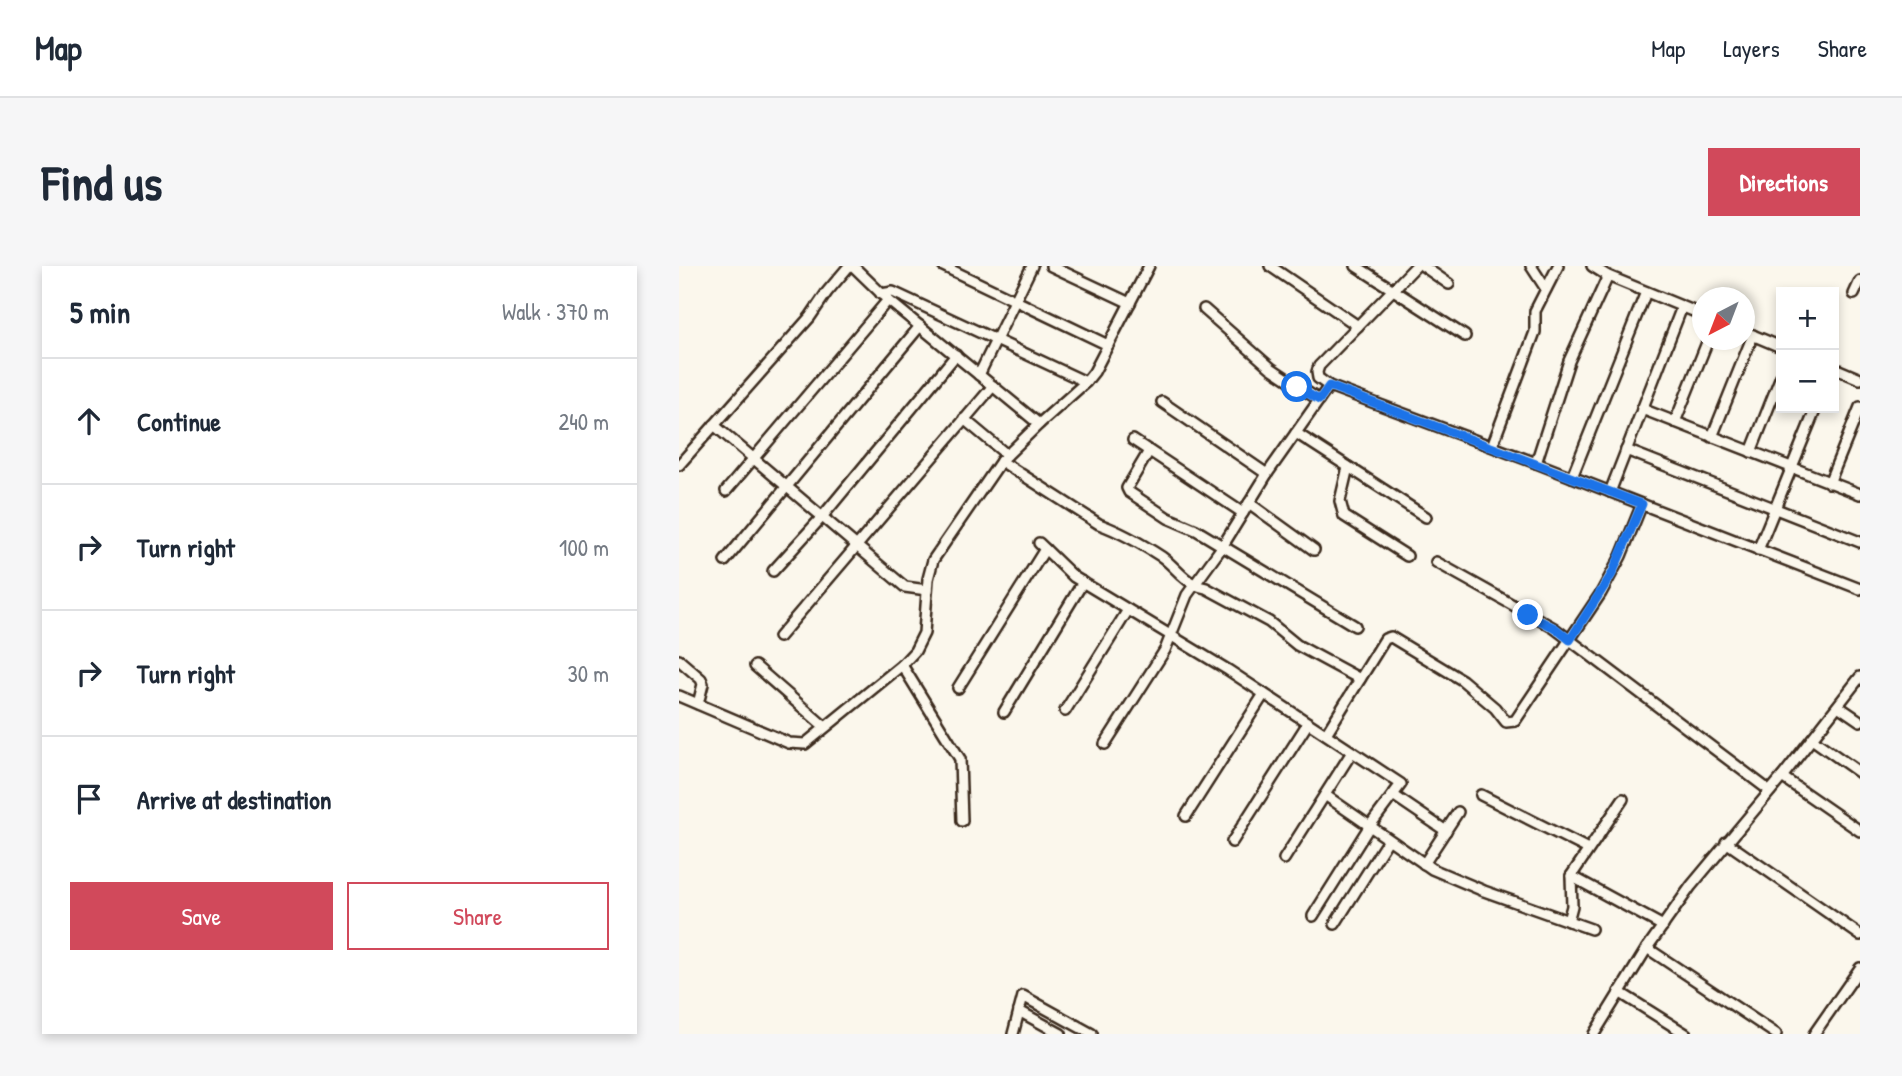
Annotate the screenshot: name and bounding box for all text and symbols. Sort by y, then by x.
text: Map [35,26,82,70]
text: Map [1651,32,1685,64]
text: Layers [1723,32,1780,64]
text: Share [1818,32,1867,64]
button: Directions [1708,148,1860,216]
text: Find us [42,149,162,215]
north arrow [1692,287,1755,350]
map controls [1776,287,1839,413]
button: + [1776,287,1839,350]
text: 5 min [70,292,130,332]
text: Walk · 370 m [502,296,609,327]
button: − [1776,350,1839,413]
route start [1281,371,1312,402]
icon: ahead [70,402,108,440]
text: Continue [137,404,221,439]
text: 240 m [558,406,609,437]
icon: right [70,528,108,566]
text: Turn right [137,530,235,565]
text: 100 m [559,532,609,563]
route end [1512,599,1543,630]
icon: right [70,654,108,692]
text: Turn right [137,656,235,691]
text: 30 m [567,658,609,689]
icon: arrive [70,780,108,818]
text: Arrive at destination [137,782,332,817]
button: Save [70,882,333,950]
button: Share [347,882,609,950]

